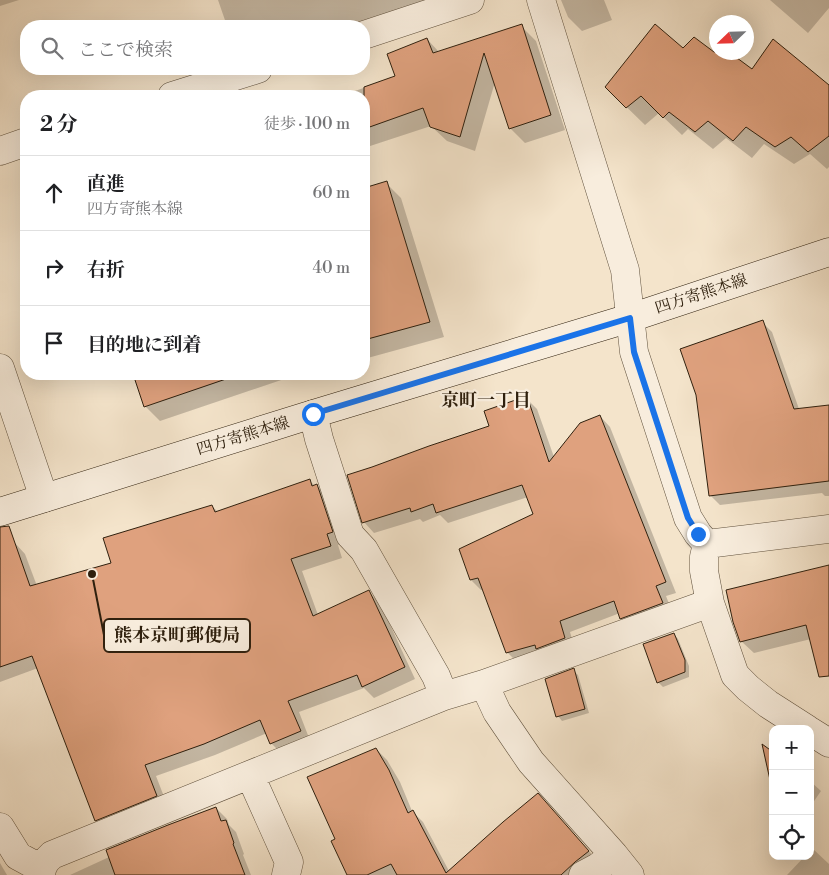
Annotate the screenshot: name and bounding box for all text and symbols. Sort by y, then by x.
north arrow [709,15,754,60]
search box [20,20,370,75]
icon: search [38,34,66,62]
text: ここで検索 [78,38,173,62]
text: 2 分 [40,112,78,138]
text: 徒歩 · 100 m [264,114,350,134]
text: 直進 [87,172,125,196]
icon: ahead [40,179,68,207]
text: 60 m [312,183,350,203]
text: 四方寄熊本線 [87,199,183,219]
icon: right [40,254,68,282]
text: 右折 [87,258,125,282]
text: 40 m [313,258,350,278]
street label: 四方寄熊本線 [652,270,750,318]
icon: arrive [40,329,68,357]
text: 目的地に到着 [87,333,201,357]
district label: 京町一丁目 [441,389,531,412]
route start [302,403,325,426]
street label: 四方寄熊本線 [194,412,292,460]
route end [687,523,710,546]
callout: 熊本京町郵便局 [104,619,250,652]
text: 熊本京町郵便局 [114,624,240,647]
map controls [769,725,814,860]
button: + [769,725,814,770]
button: − [769,770,814,815]
button: locate [769,815,814,860]

